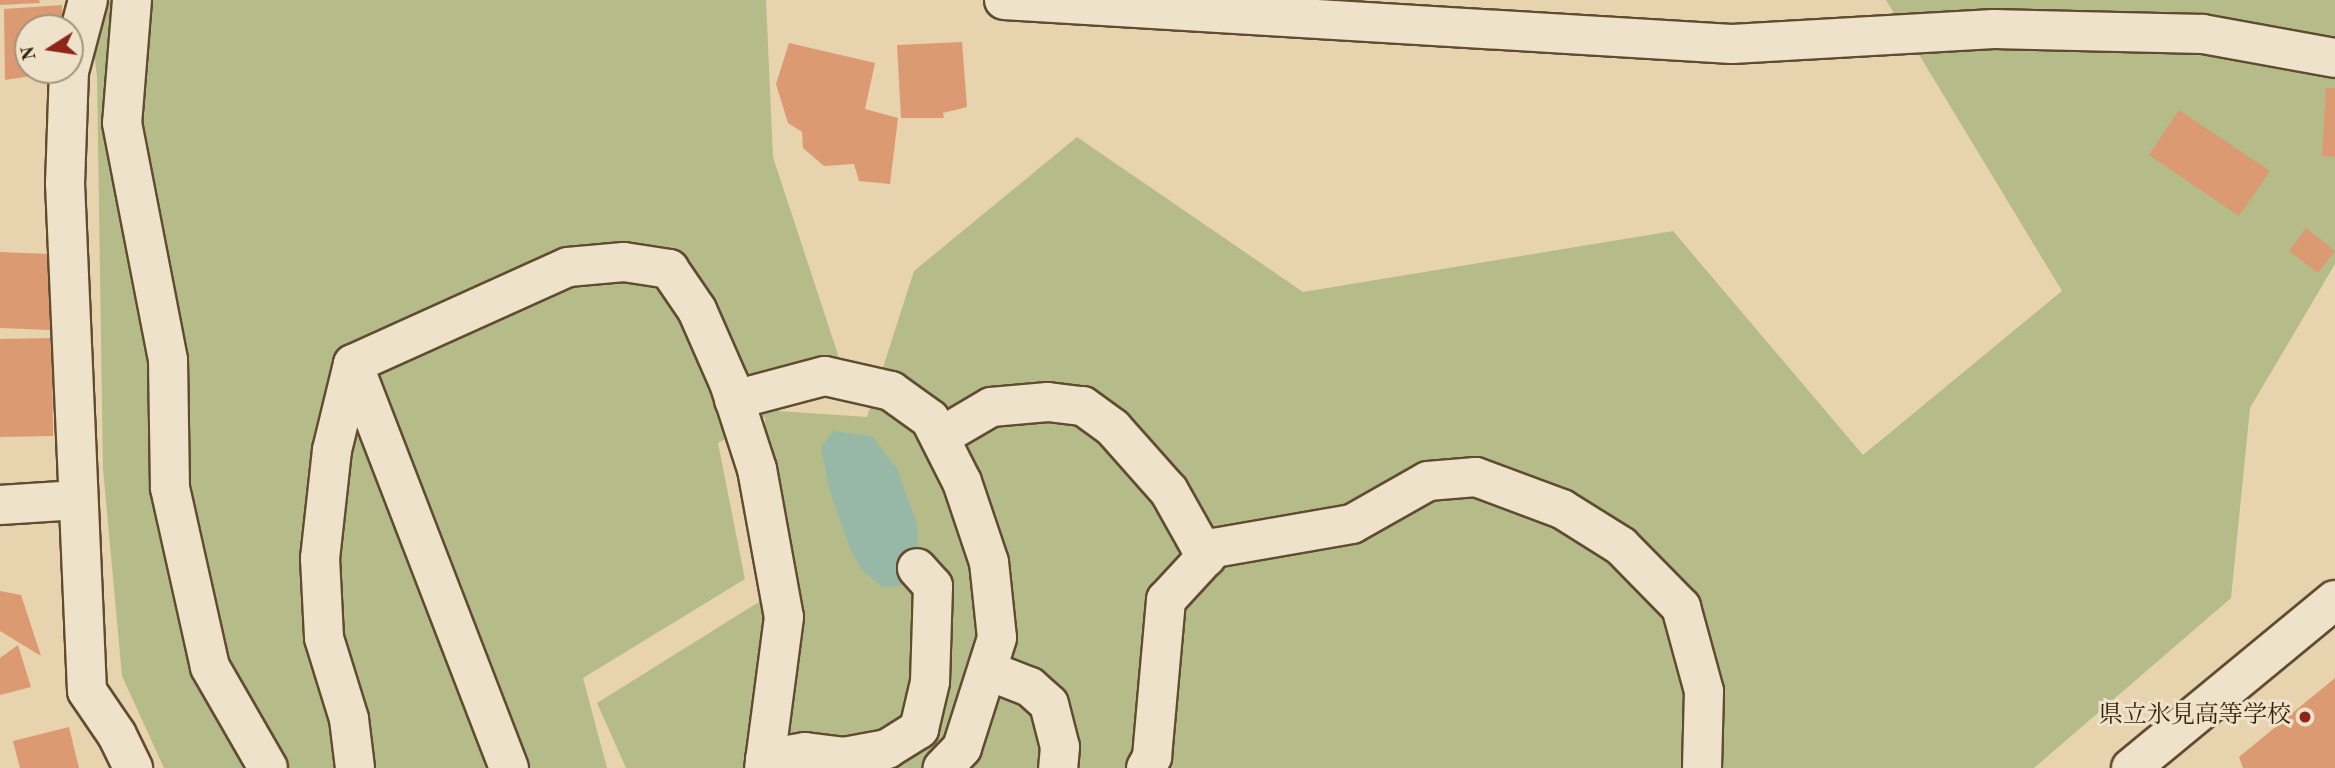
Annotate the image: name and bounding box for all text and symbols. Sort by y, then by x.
north arrow [14,14,84,84]
text: N [19,44,41,62]
place label: 県立氷見高等学校 [2099,703,2291,731]
marker: 県立氷見高等学校 [2297,709,2313,725]

